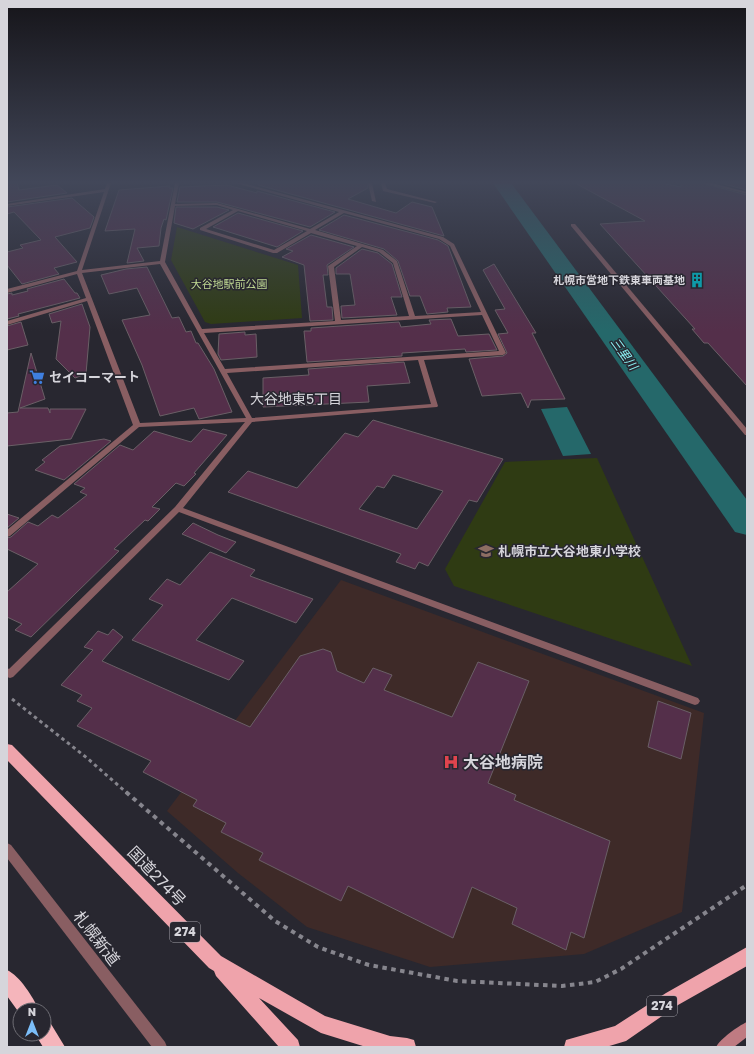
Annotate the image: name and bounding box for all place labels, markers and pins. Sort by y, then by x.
building icon: 札幌市営地下鉄東車両基地 [688,271,706,289]
place label: 札幌市営地下鉄東車両基地 [553,273,685,286]
supermarket icon: セイコーマート [28,368,46,386]
place label: セイコーマート [49,369,140,385]
school or university icon: 札幌市立大谷地東小学校 [477,542,495,560]
place label: 札幌市立大谷地東小学校 [498,543,641,559]
place label: 大谷地病院 [463,752,543,772]
hospital icon: 大谷地病院 [442,753,460,771]

